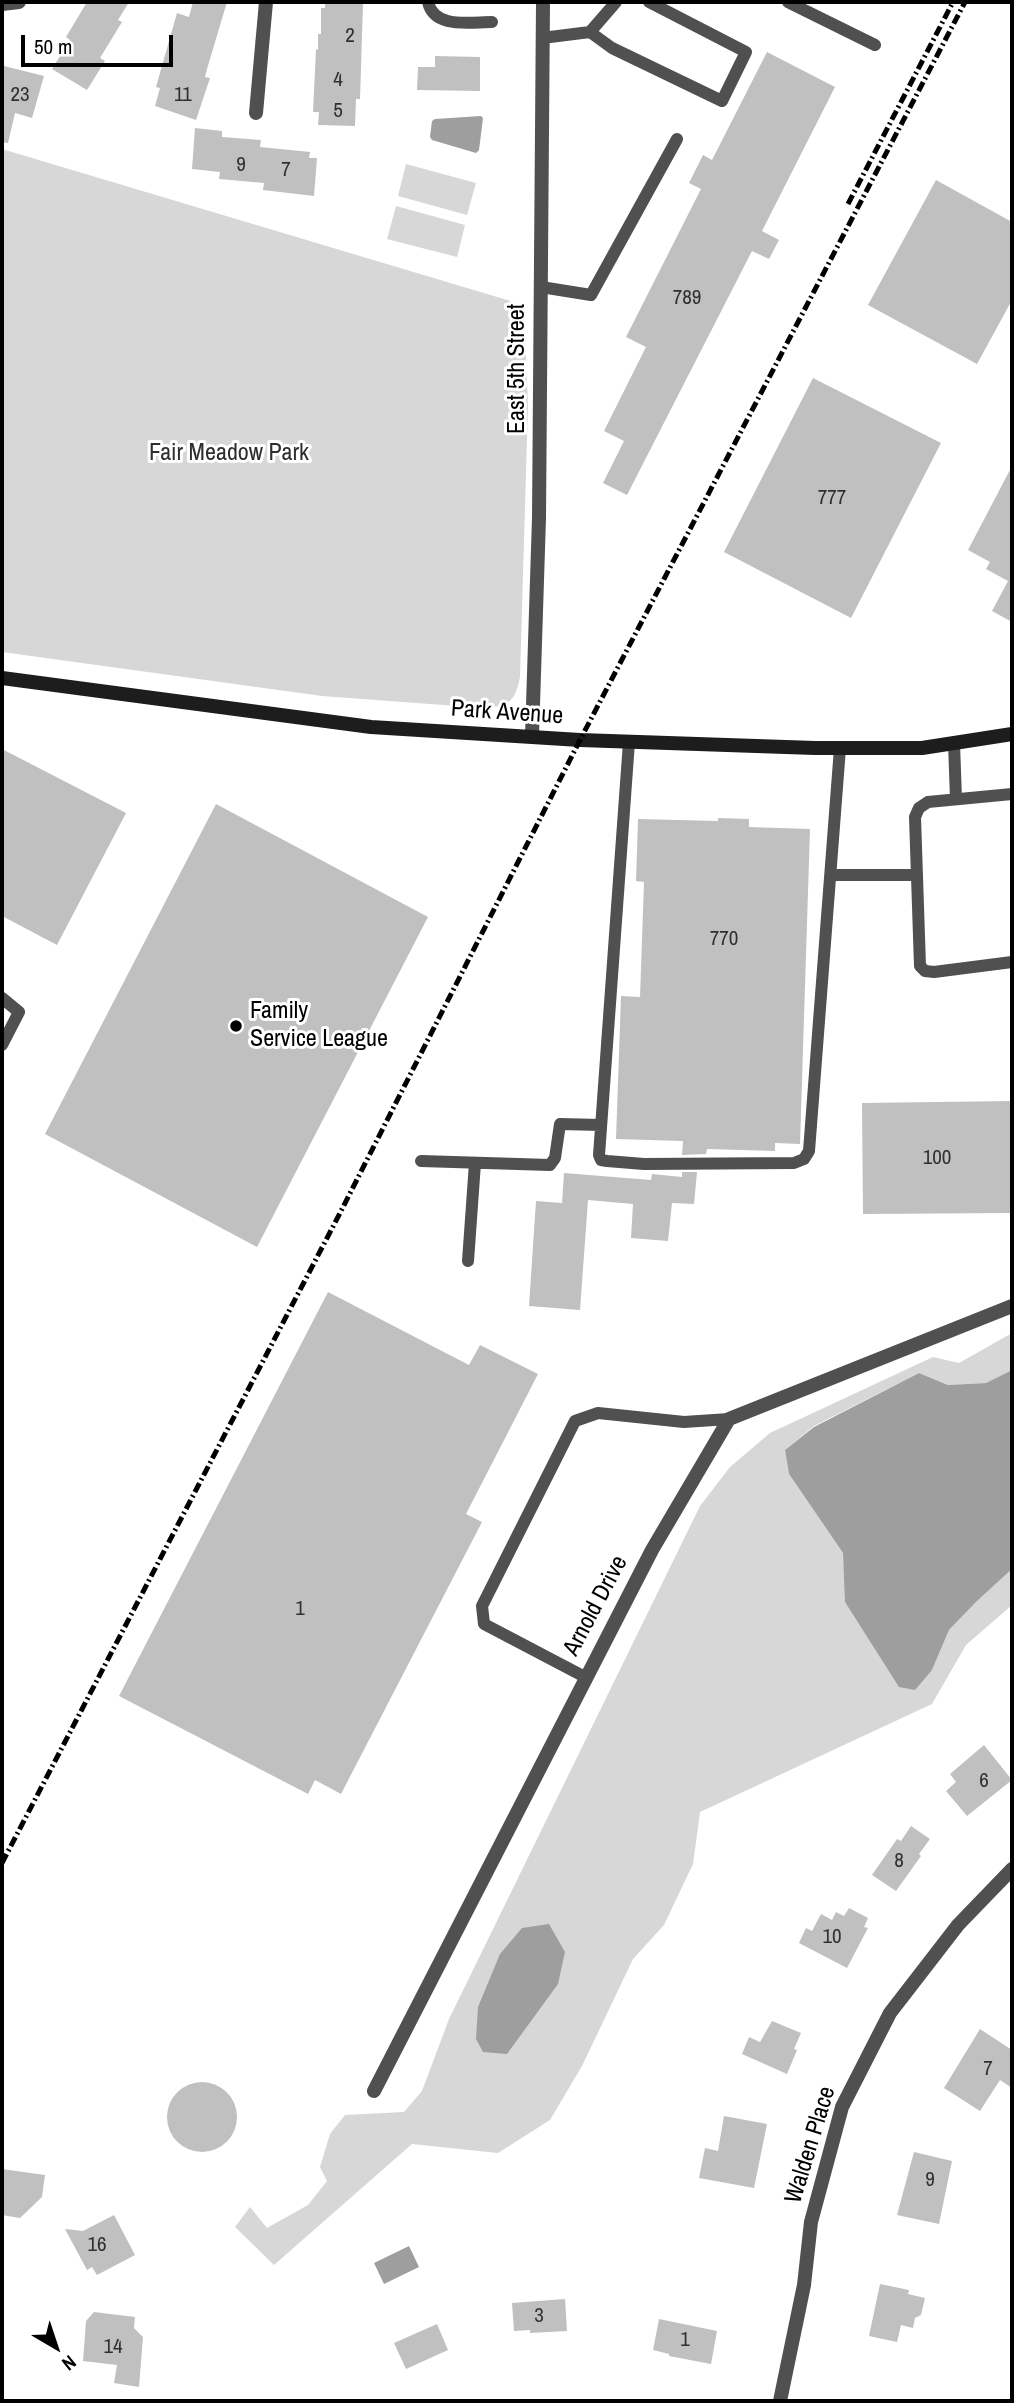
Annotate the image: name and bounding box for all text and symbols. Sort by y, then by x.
scale bar [24,21,177,65]
house number: 2 [345,23,355,49]
text: 50 m [34,32,72,61]
house number: 4 [333,67,343,93]
house number: 23 [10,82,30,108]
house number: 11 [174,82,192,108]
house number: 5 [333,98,343,124]
house number: 9 [236,152,246,178]
house number: 7 [281,157,291,183]
house number: 789 [673,285,701,311]
street label: East 5th Street [504,304,532,434]
park label: Fair Meadow Park [149,440,309,468]
house number: 777 [818,485,846,511]
street label: Park Avenue [450,695,564,731]
house number: 770 [710,926,738,952]
place label: Family Service League [250,998,388,1054]
marker: Family Service League [228,1018,244,1034]
house number: 100 [923,1145,951,1171]
street label: Arnold Drive [558,1551,634,1661]
house number: 1 [295,1596,305,1622]
house number: 6 [979,1768,989,1794]
house number: 8 [894,1848,904,1874]
house number: 10 [822,1924,842,1950]
house number: 7 [983,2056,993,2082]
street label: Walden Place [780,2083,842,2207]
house number: 9 [925,2167,935,2193]
house number: 16 [87,2232,107,2258]
house number: 3 [534,2303,544,2329]
north arrow [21,2312,91,2382]
house number: 1 [680,2327,690,2353]
house number: 14 [103,2334,123,2360]
text: N [57,2350,82,2377]

